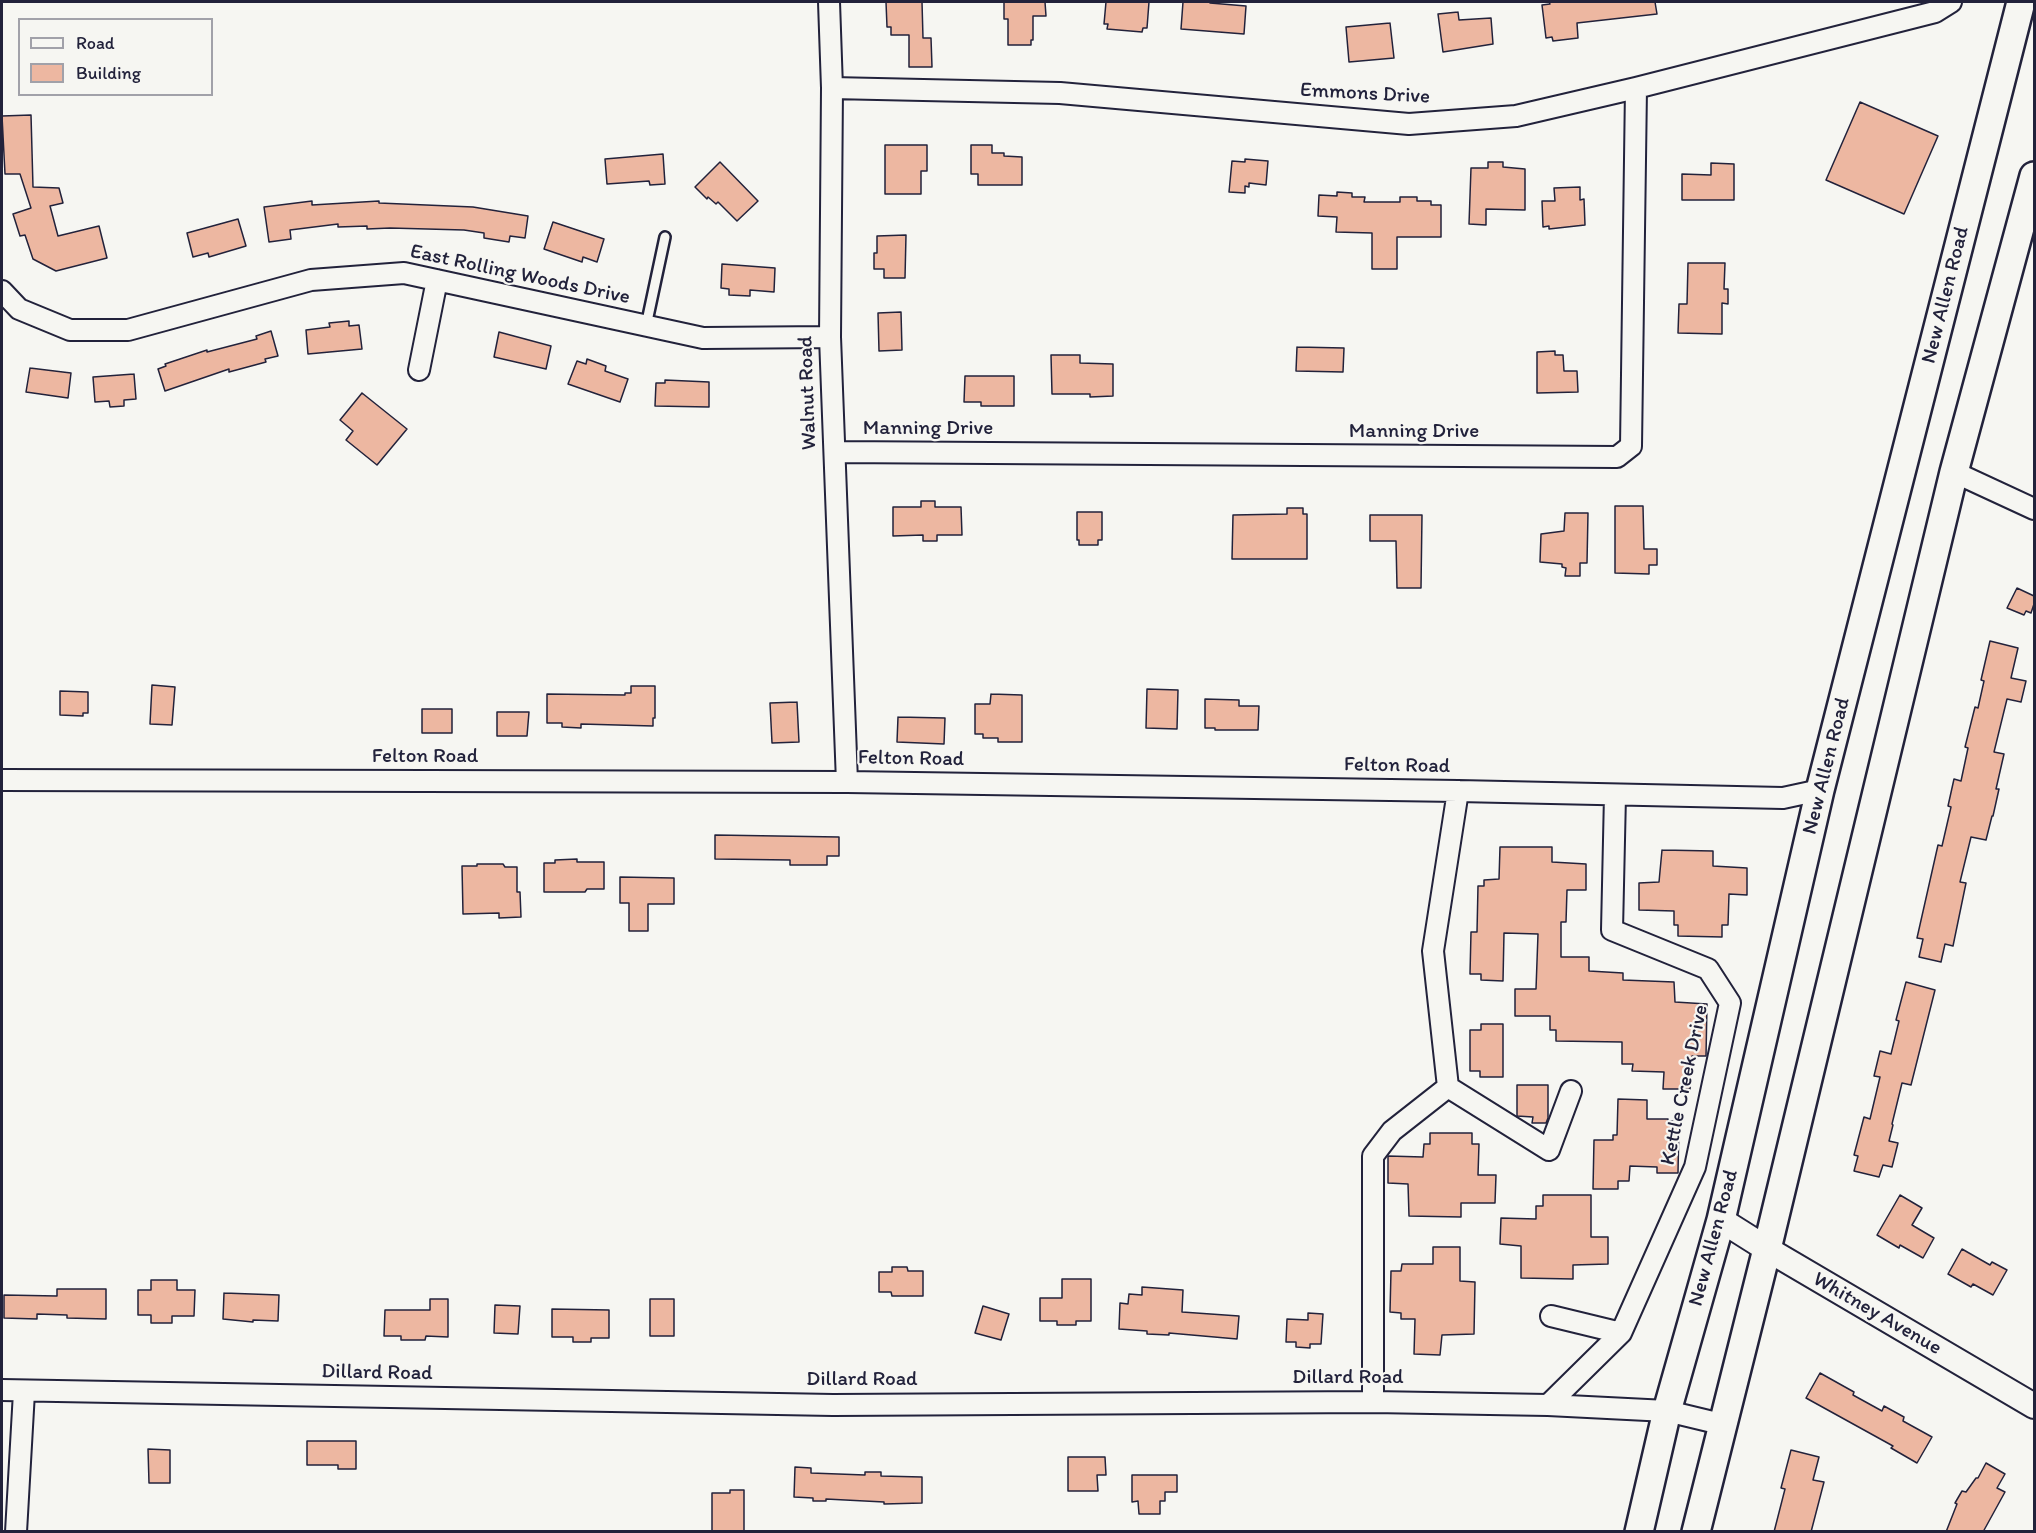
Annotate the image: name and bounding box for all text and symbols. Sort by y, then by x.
legend [18,18,213,96]
text: Road [76,32,115,54]
text: Building [76,62,141,84]
street label: Emmons Drive [1299,78,1431,110]
street label: New Allen Road [1917,224,1975,366]
street label: East Rolling Woods Drive [408,239,632,311]
street label: Walnut Road [793,335,823,451]
street label: Manning Drive [863,416,993,442]
street label: Manning Drive [1349,419,1479,445]
street label: New Allen Road [1798,695,1856,837]
street label: Felton Road [372,744,478,770]
street label: Felton Road [858,745,964,773]
street label: Felton Road [1344,752,1450,780]
street label: Kettle Creek Drive [1656,1003,1714,1167]
street label: New Allen Road [1684,1167,1744,1309]
street label: Whitney Avenue [1808,1267,1946,1361]
street label: Dillard Road [321,1359,433,1387]
street label: Dillard Road [1292,1365,1404,1391]
street label: Dillard Road [806,1367,918,1393]

